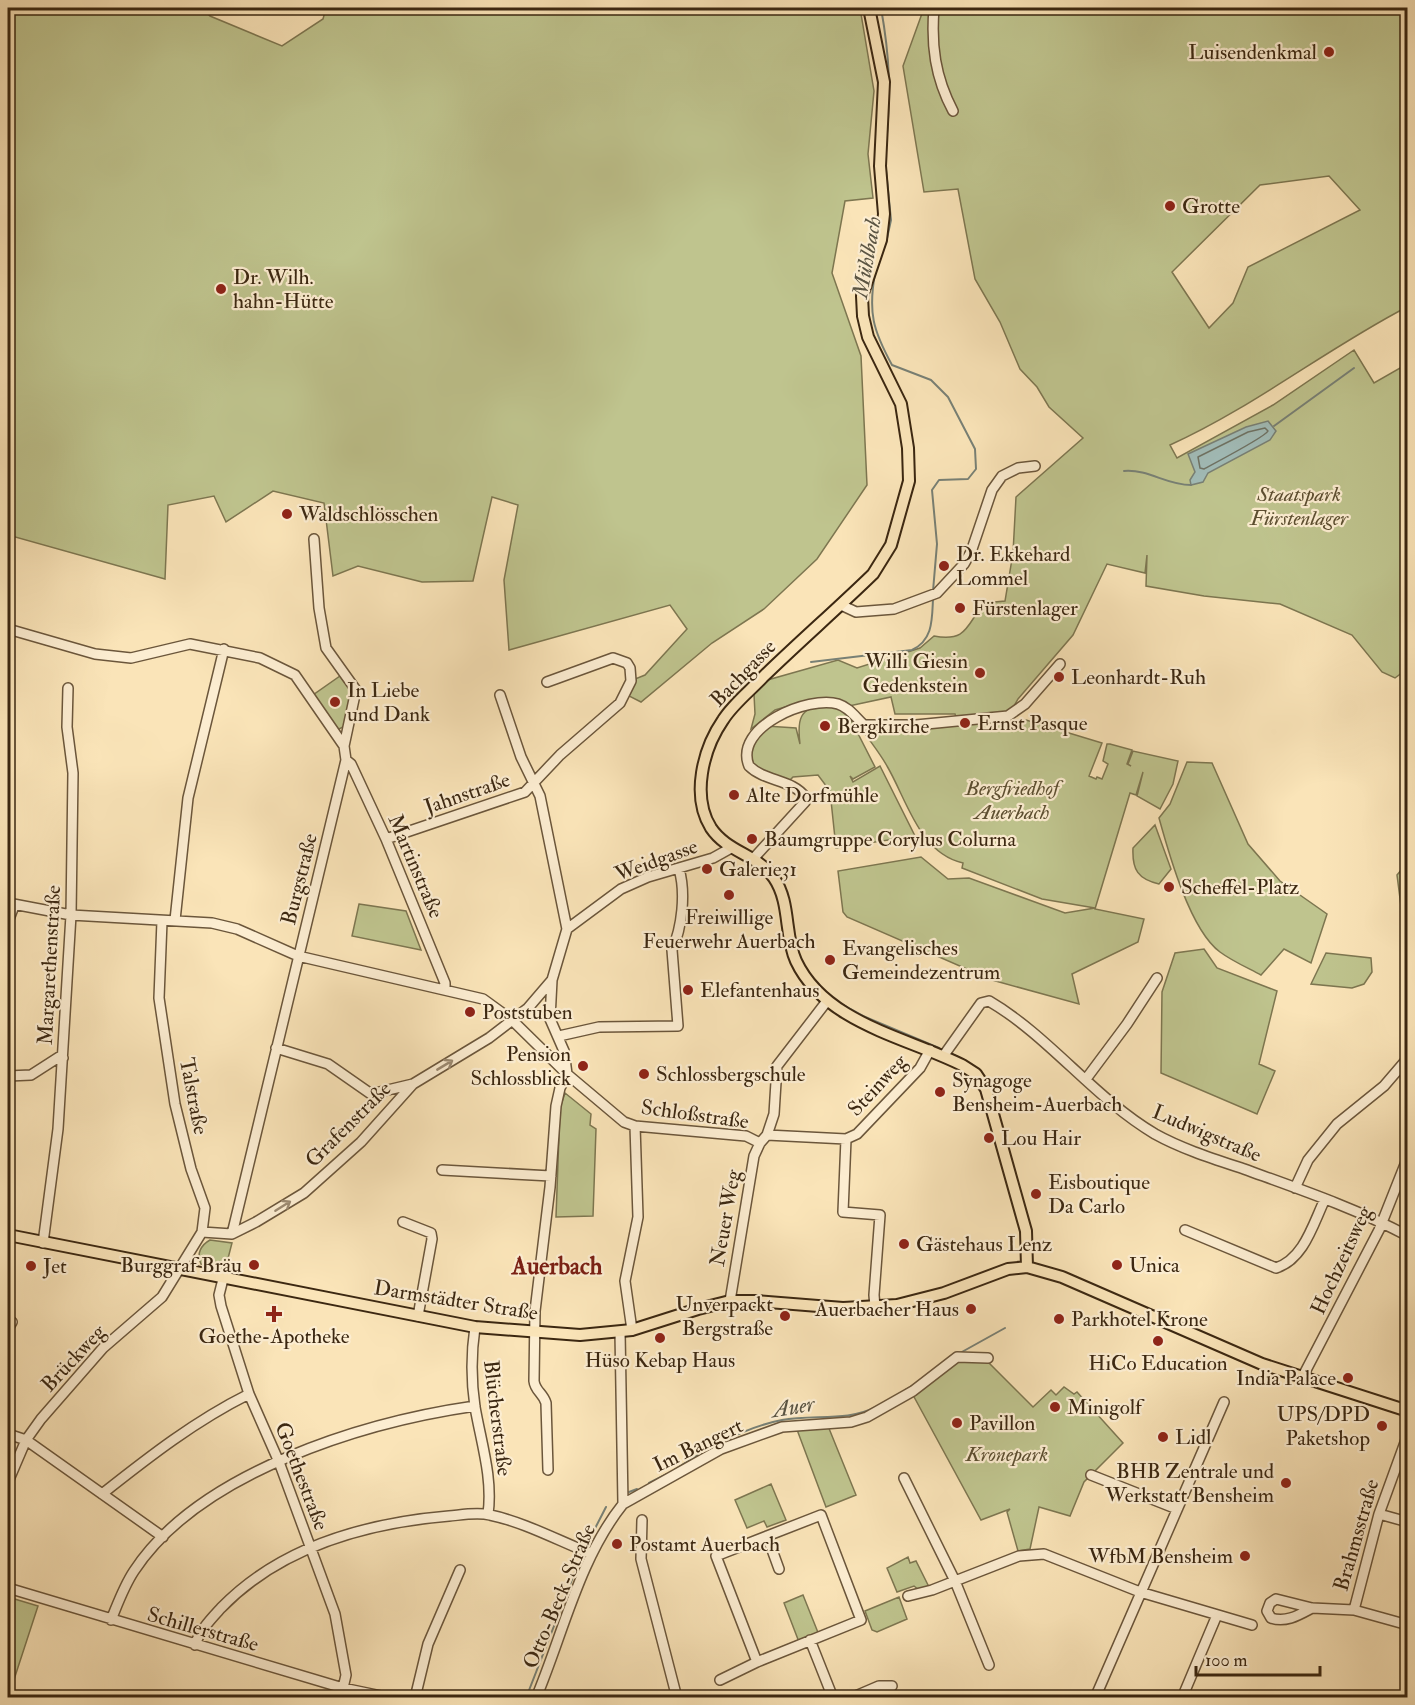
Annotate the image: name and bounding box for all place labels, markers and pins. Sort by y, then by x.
place label: Luisendenkmal [1188,39,1318,66]
marker: Luisendenkmal [1322,45,1336,59]
place label: Grotte [1182,193,1240,220]
marker: Grotte [1163,199,1177,213]
place label: Dr. Wilh. hahn-Hütte [233,264,334,315]
marker: Dr. Wilh. hahn-Hütte [214,282,228,296]
place label: Waldschlösschen [298,501,439,528]
marker: Waldschlösschen [280,507,294,521]
place label: Dr. Ekkehard Lommel [956,541,1071,592]
marker: Dr. Ekkehard Lommel [937,559,951,573]
place label: Fürstenlager [972,595,1078,622]
marker: Fürstenlager [953,601,967,615]
place label: Willi Giesin Gedenkstein [863,648,968,699]
place label: Leonhardt-Ruh [1071,664,1206,691]
marker: Willi Giesin Gedenkstein [973,666,987,680]
marker: Leonhardt-Ruh [1052,670,1066,684]
place label: In Liebe und Dank [347,677,430,728]
marker: In Liebe und Dank [328,695,342,709]
place label: Ernst Pasque [977,710,1088,737]
place label: Bergkirche [837,713,929,740]
marker: Ernst Pasque [958,716,972,730]
marker: Bergkirche [818,719,832,733]
place label: Alte Dorfmühle [745,782,879,809]
marker: Alte Dorfmühle [727,788,741,802]
place label: Baumgruppe Corylus Colurna [764,826,1016,853]
marker: Baumgruppe Corylus Colurna [745,832,759,846]
place label: Galerie31 [719,856,797,883]
marker: Galerie31 [700,862,714,876]
place label: Scheffel-Platz [1181,874,1299,901]
marker: Scheffel-Platz [1162,880,1176,894]
marker: Freiwillige Feuerwehr Auerbach [722,888,736,902]
place label: Freiwillige Feuerwehr Auerbach [643,904,815,955]
place label: Evangelisches Gemeindezentrum [842,935,1000,986]
marker: Evangelisches Gemeindezentrum [823,953,837,967]
place label: Elefantenhaus [700,977,819,1004]
marker: Elefantenhaus [681,983,695,997]
place label: Poststuben [482,999,573,1026]
marker: Poststuben [463,1005,477,1019]
place label: Pension Schlossblick [470,1041,571,1092]
marker: Pension Schlossblick [576,1059,590,1073]
place label: Schlossbergschule [656,1061,806,1088]
marker: Schlossbergschule [637,1067,651,1081]
place label: Synagoge Bensheim-Auerbach [952,1067,1122,1118]
marker: Synagoge Bensheim-Auerbach [933,1085,947,1099]
place label: Lou Hair [1001,1125,1081,1152]
marker: Lou Hair [982,1131,996,1145]
place label: Eisboutique Da Carlo [1048,1169,1150,1220]
marker: Eisboutique Da Carlo [1029,1187,1043,1201]
place label: Gästehaus Lenz [916,1231,1052,1258]
marker: Gästehaus Lenz [897,1237,911,1251]
place label: Burggraf Bräu [120,1252,242,1279]
place label: Unica [1129,1252,1180,1279]
place label: Jet [42,1253,67,1280]
marker: Burggraf Bräu [247,1258,261,1272]
marker: Unica [1110,1258,1124,1272]
marker: Jet [24,1259,38,1273]
place label: Unverpackt Bergstraße [676,1291,773,1342]
place label: Auerbacher Haus [814,1296,959,1323]
marker: Auerbacher Haus [964,1302,978,1316]
place label: Parkhotel Krone [1071,1306,1208,1333]
marker: Goethe-Apotheke [267,1307,281,1321]
marker: Unverpackt Bergstraße [778,1309,792,1323]
marker: Parkhotel Krone [1052,1312,1066,1326]
place label: Goethe-Apotheke [198,1323,350,1350]
marker: Hüso Kebap Haus [653,1331,667,1345]
marker: HiCo Education [1151,1334,1165,1348]
place label: Hüso Kebap Haus [585,1347,735,1374]
place label: HiCo Education [1088,1350,1228,1377]
place label: India Palace [1236,1365,1336,1392]
marker: India Palace [1341,1371,1355,1385]
place label: Minigolf [1067,1394,1145,1421]
marker: Minigolf [1048,1400,1062,1414]
place label: UPS/DPD Paketshop [1277,1401,1370,1452]
place label: Pavillon [969,1410,1036,1437]
marker: Pavillon [950,1416,964,1430]
marker: UPS/DPD Paketshop [1375,1419,1389,1433]
place label: Lidl [1175,1424,1212,1451]
marker: Lidl [1156,1430,1170,1444]
place label: BHB Zentrale und Werkstatt Bensheim [1104,1458,1275,1509]
marker: BHB Zentrale und Werkstatt Bensheim [1279,1476,1293,1490]
place label: Postamt Auerbach [629,1531,780,1558]
marker: Postamt Auerbach [610,1537,624,1551]
place label: WfbM Bensheim [1087,1543,1233,1570]
marker: WfbM Bensheim [1238,1549,1252,1563]

